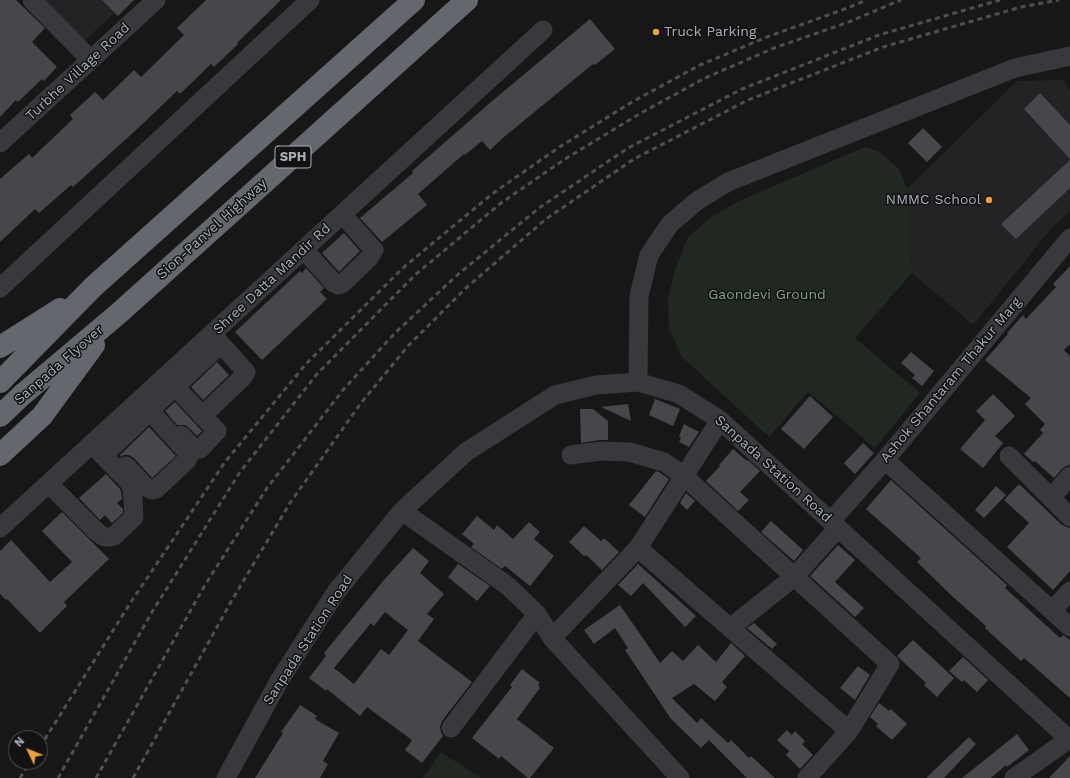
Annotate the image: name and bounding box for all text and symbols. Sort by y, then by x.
street label: Turbhe Village Road [23,19,133,125]
place label: Truck Parking [664,24,756,40]
marker: Truck Parking [651,27,661,37]
road number: SPH [275,146,311,168]
street label: Sion-Panvel Highway [153,175,271,283]
place label: NMMC School [886,192,981,208]
marker: NMMC School [984,195,994,205]
street label: Shree Datta Mandir Rd [210,220,334,338]
park label: Gaondevi Ground [708,287,826,303]
street label: Ashok Shantaram Thakur Marg [877,294,1025,466]
street label: Sanpada Flyover [11,322,107,408]
street label: Sanpada Station Road [711,412,835,526]
street label: Sanpada Station Road [260,572,356,708]
north arrow [8,730,48,770]
text: N [12,735,27,750]

